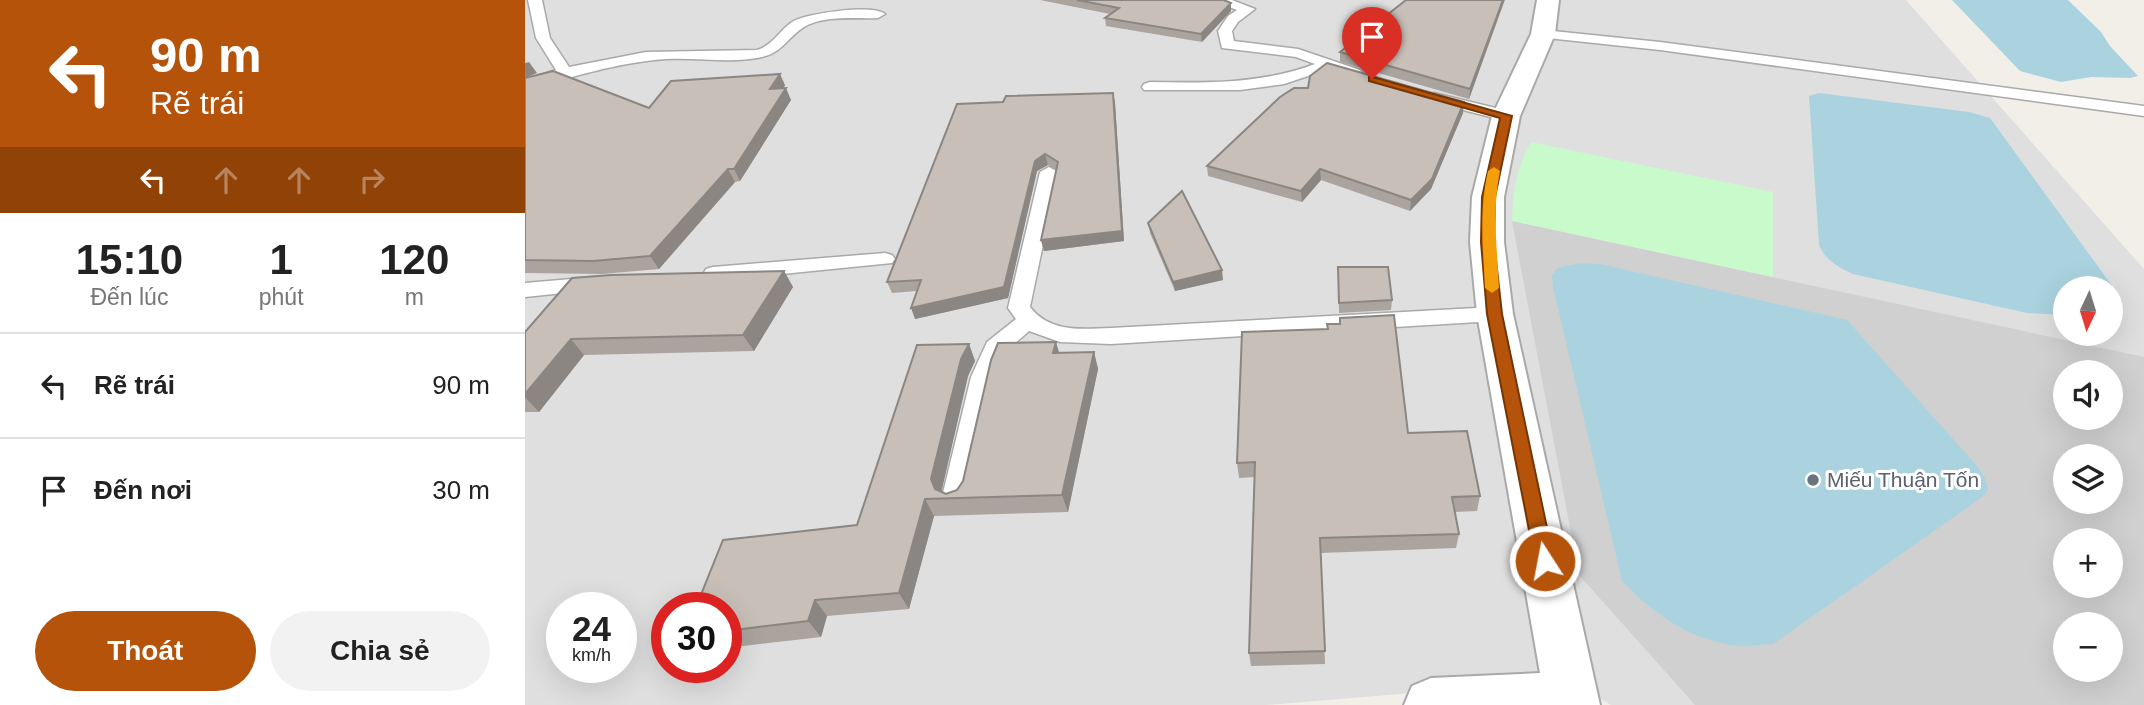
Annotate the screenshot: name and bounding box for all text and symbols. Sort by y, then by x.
pin [1342,7,1402,79]
icon: arrive [1353,18,1391,56]
icon: left [35,28,126,119]
text: 90 m [150,28,262,82]
text: Rẽ trái [150,85,244,121]
icon: left [134,161,172,199]
icon: ahead [207,161,245,199]
icon: ahead [280,161,318,199]
icon: right [353,161,391,199]
text: 15:10 [76,236,183,283]
text: 1 [269,236,293,283]
text: 120 [379,236,449,283]
north arrow [2053,276,2123,346]
map controls [2053,276,2123,682]
text: Đến lúc [90,284,168,310]
text: phút [259,284,304,310]
text: m [405,284,424,310]
button: sound [2053,360,2123,430]
icon: left [35,367,73,405]
text: Rẽ trái [94,370,175,400]
text: 90 m [432,370,490,400]
button: layers [2053,444,2123,514]
place label: Miếu Thuận Tốn [1827,468,1979,491]
icon: arrive [35,472,73,510]
marker: Miếu Thuận Tốn [1805,472,1821,488]
text: Đến nơi [94,475,192,505]
text: 30 m [432,475,490,505]
position arrow [1508,524,1582,598]
button: + [2053,528,2123,598]
speed limit sign: 30 [651,592,742,683]
text: 24 [572,609,611,648]
button: Thoát [35,611,256,691]
button: Chia sẻ [270,611,490,691]
button: − [2053,612,2123,682]
text: km/h [572,645,611,665]

